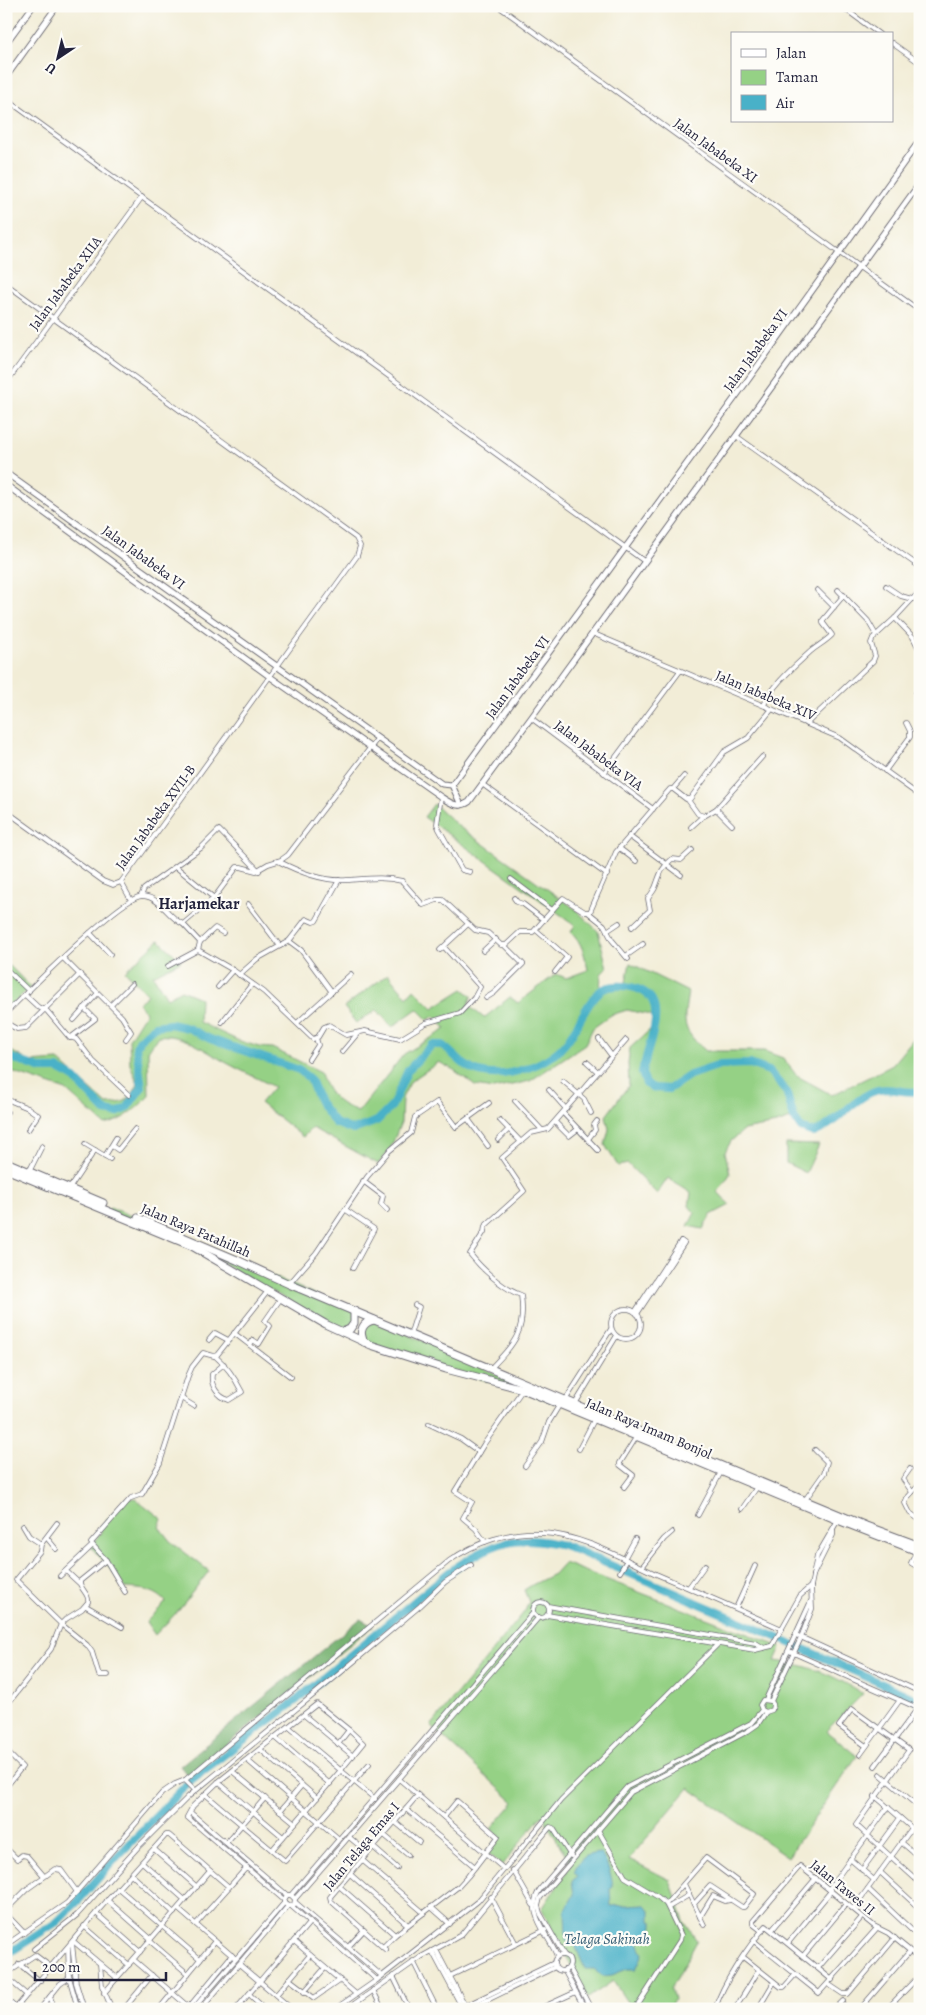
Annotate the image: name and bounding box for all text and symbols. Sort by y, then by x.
north arrow [32,32,82,82]
legend [731,32,894,122]
text: Jalan [776,43,806,63]
text: U [42,58,60,79]
text: Taman [776,67,818,87]
text: Air [775,93,795,113]
street label: Jalan Jababeka XI [670,114,761,187]
street label: Jalan Jababeka XIIA [25,232,107,334]
street label: Jalan Jababeka VI [719,305,792,396]
street label: Jalan Jababeka VI [98,521,189,594]
street label: Jalan Jababeka VI [481,632,554,723]
street label: Jalan Jababeka XIV [713,666,819,725]
street label: Jalan Jababeka VIA [551,716,648,795]
street label: Jalan Jababeka XVII-B [111,761,200,874]
district label: Harjamekar [158,893,240,915]
street label: Jalan Raya Fatahillah [138,1199,254,1262]
street label: Jalan Raya Imam Bonjol [583,1393,715,1464]
street label: Jalan Telaga Emas I [319,1798,404,1894]
street label: Jalan Tawes II [806,1855,879,1920]
water label: Telaga Sakinah [564,1929,650,1949]
scale bar [35,1950,166,1982]
text: 200 m [42,1957,81,1977]

